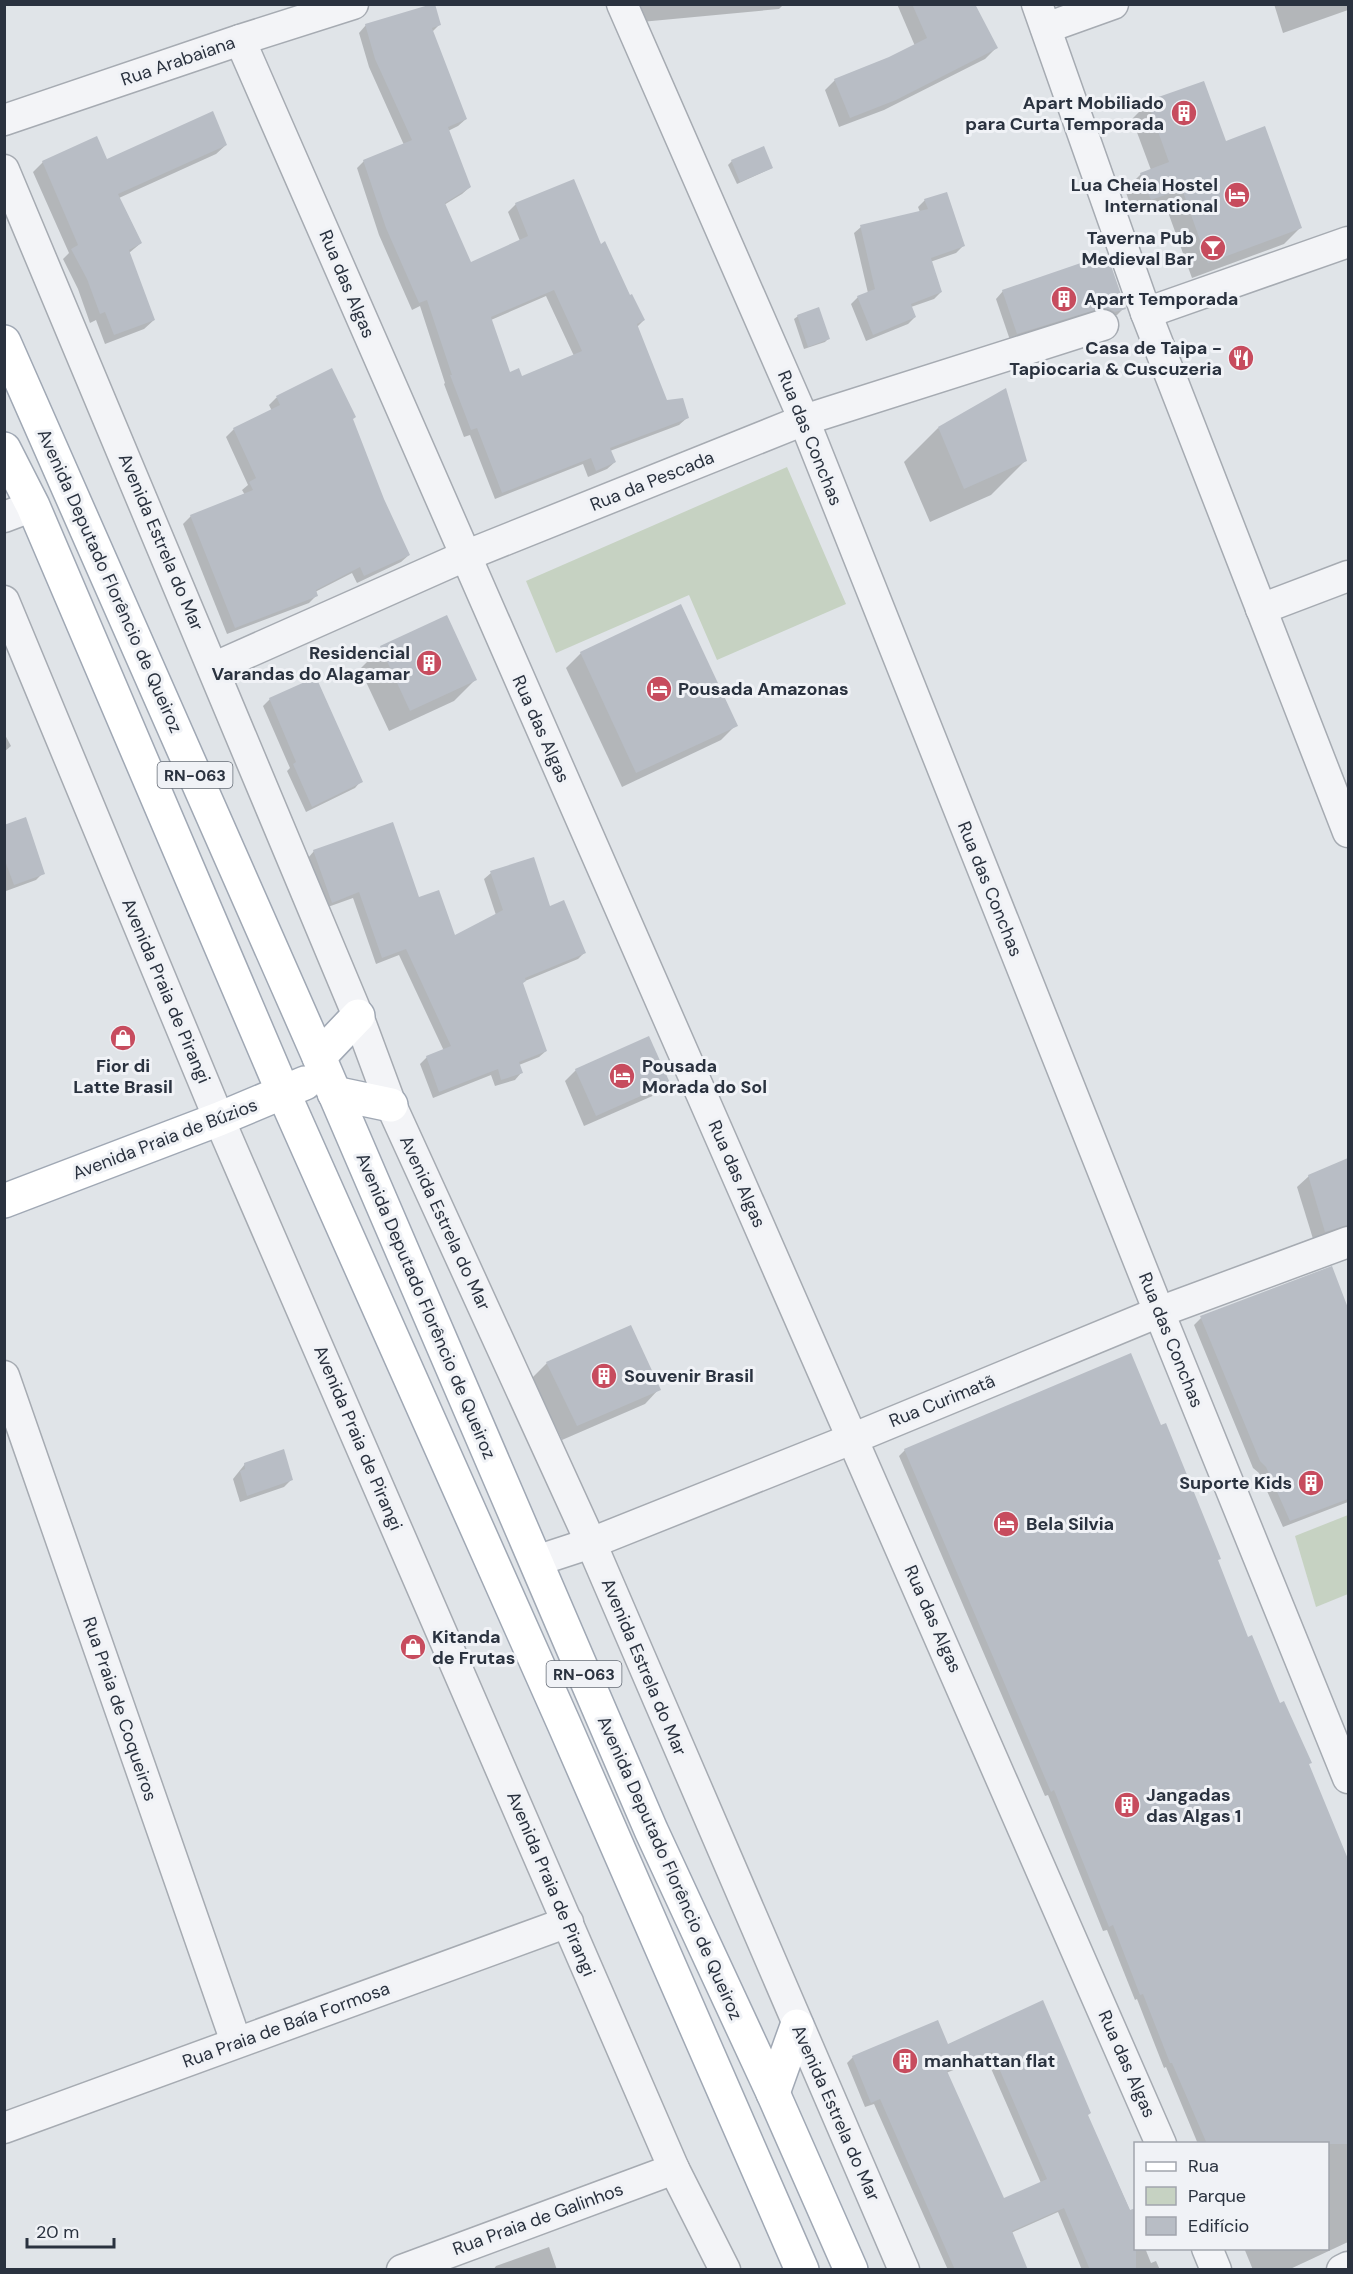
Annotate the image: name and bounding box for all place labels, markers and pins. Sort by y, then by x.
place label: Apart Mobiliado para Curta Temporada [965,91,1164,136]
building icon: Apart Mobiliado para Curta Temporada [1169,98,1199,128]
place label: Lua Cheia Hostel International [1071,173,1218,218]
hotel icon: Lua Cheia Hostel International [1222,180,1252,210]
place label: Taverna Pub Medieval Bar [1081,226,1194,271]
bar icon: Taverna Pub Medieval Bar [1198,233,1228,263]
building icon: Apart Temporada [1049,284,1079,314]
place label: Apart Temporada [1084,287,1238,311]
place label: Casa de Taipa - Tapiocaria & Cuscuzeria [1009,336,1222,381]
restaurant icon: Casa de Taipa - Tapiocaria & Cuscuzeria [1226,343,1256,373]
place label: Residencial Varandas do Alagamar [212,641,410,686]
building icon: Residencial Varandas do Alagamar [414,648,444,678]
hotel icon: Pousada Amazonas [644,674,674,704]
place label: Pousada Amazonas [678,677,849,701]
shop icon: Fior di Latte Brasil [108,1023,138,1053]
place label: Fior di Latte Brasil [73,1054,173,1099]
place label: Pousada Morada do Sol [642,1054,767,1099]
hotel icon: Pousada Morada do Sol [607,1061,637,1091]
building icon: Souvenir Brasil [589,1361,619,1391]
place label: Souvenir Brasil [624,1364,754,1388]
building icon: Suporte Kids [1296,1468,1326,1498]
place label: Suporte Kids [1179,1471,1292,1495]
hotel icon: Bela Silvia [991,1509,1021,1539]
place label: Bela Silvia [1026,1512,1114,1536]
place label: Kitanda de Frutas [432,1625,515,1670]
shop icon: Kitanda de Frutas [398,1632,428,1662]
place label: Jangadas das Algas 1 [1146,1783,1241,1828]
building icon: Jangadas das Algas 1 [1112,1790,1142,1820]
building icon: manhattan flat [890,2046,920,2076]
place label: manhattan flat [924,2049,1055,2073]

